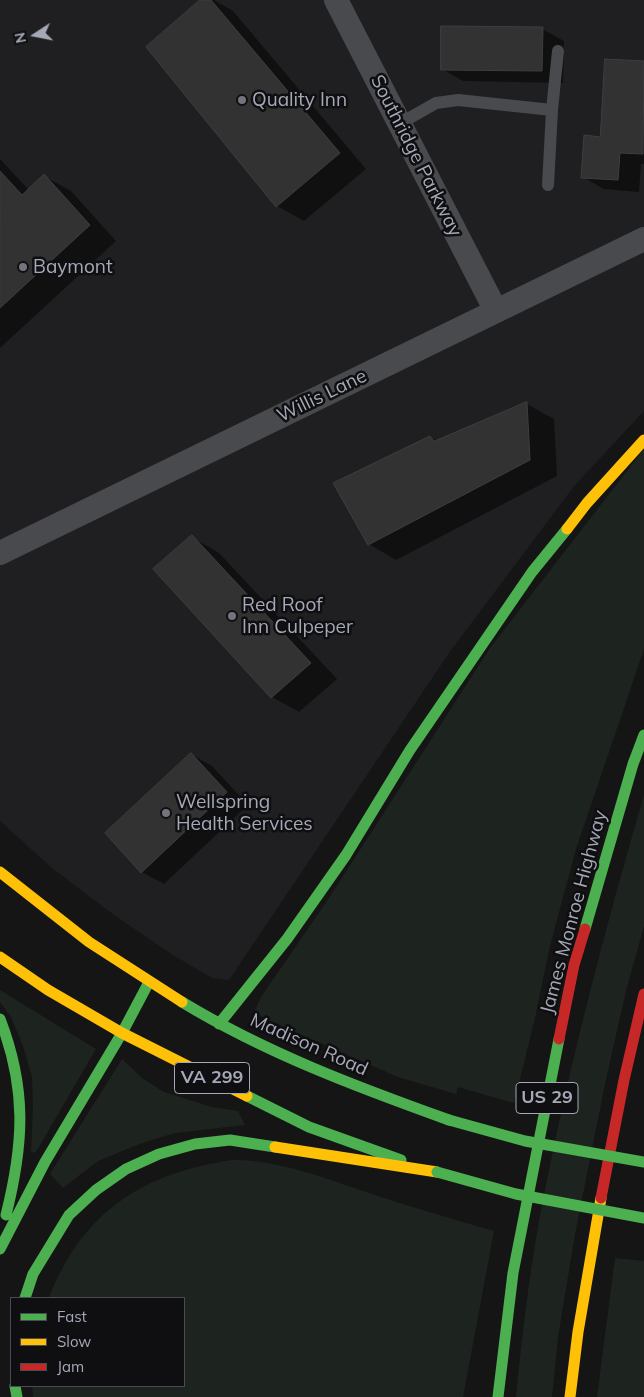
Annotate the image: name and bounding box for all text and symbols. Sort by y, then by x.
north arrow [10,10,60,60]
text: N [10,31,30,45]
street label: Southridge Parkway [365,71,467,241]
place label: Quality Inn [252,89,347,111]
marker: Quality Inn [236,94,248,106]
place label: Baymont [33,256,113,278]
marker: Baymont [17,261,29,273]
street label: Willis Lane [273,365,371,427]
place label: Red Roof Inn Culpeper [242,594,353,638]
marker: Red Roof Inn Culpeper [226,610,238,622]
place label: Wellspring Health Services [176,791,313,835]
marker: Wellspring Health Services [160,807,172,819]
street label: James Monroe Highway [536,808,612,1016]
street label: Madison Road [247,1009,371,1081]
road number: VA 299 [174,1062,250,1094]
road number: US 29 [516,1082,578,1114]
legend [10,1297,185,1387]
text: Fast [57,1307,87,1326]
text: Slow [57,1332,91,1351]
text: Jam [57,1357,84,1376]

